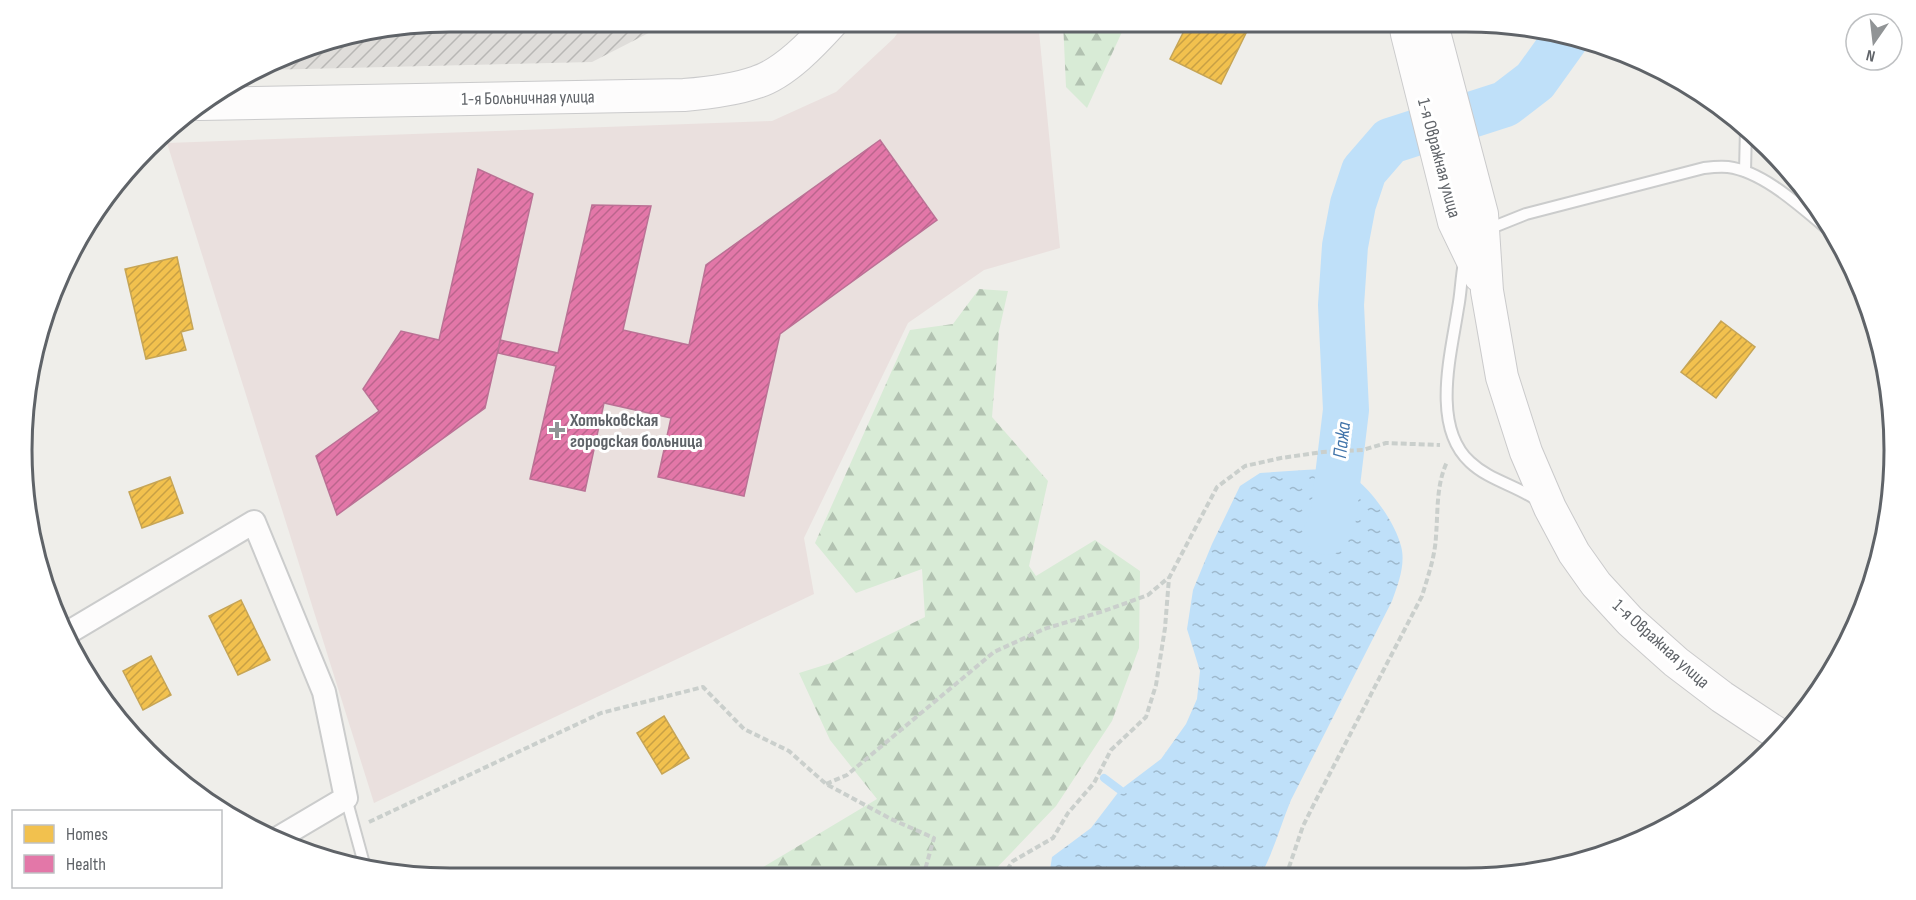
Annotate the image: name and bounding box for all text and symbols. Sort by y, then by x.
north arrow [1844,12,1904,72]
text: N [1864,45,1877,65]
street label: 1-я Больничная улица [461,86,595,110]
street label: 1-я Овражная улица [1413,96,1465,220]
place label: Хотьковская городская больница [569,410,703,452]
water label: Пажа [1328,420,1356,460]
marker: Хотьковская городская больница [548,421,566,439]
street label: 1-я Овражная улица [1608,595,1714,693]
legend [12,810,222,888]
text: Homes [66,824,108,845]
text: Health [66,854,106,875]

